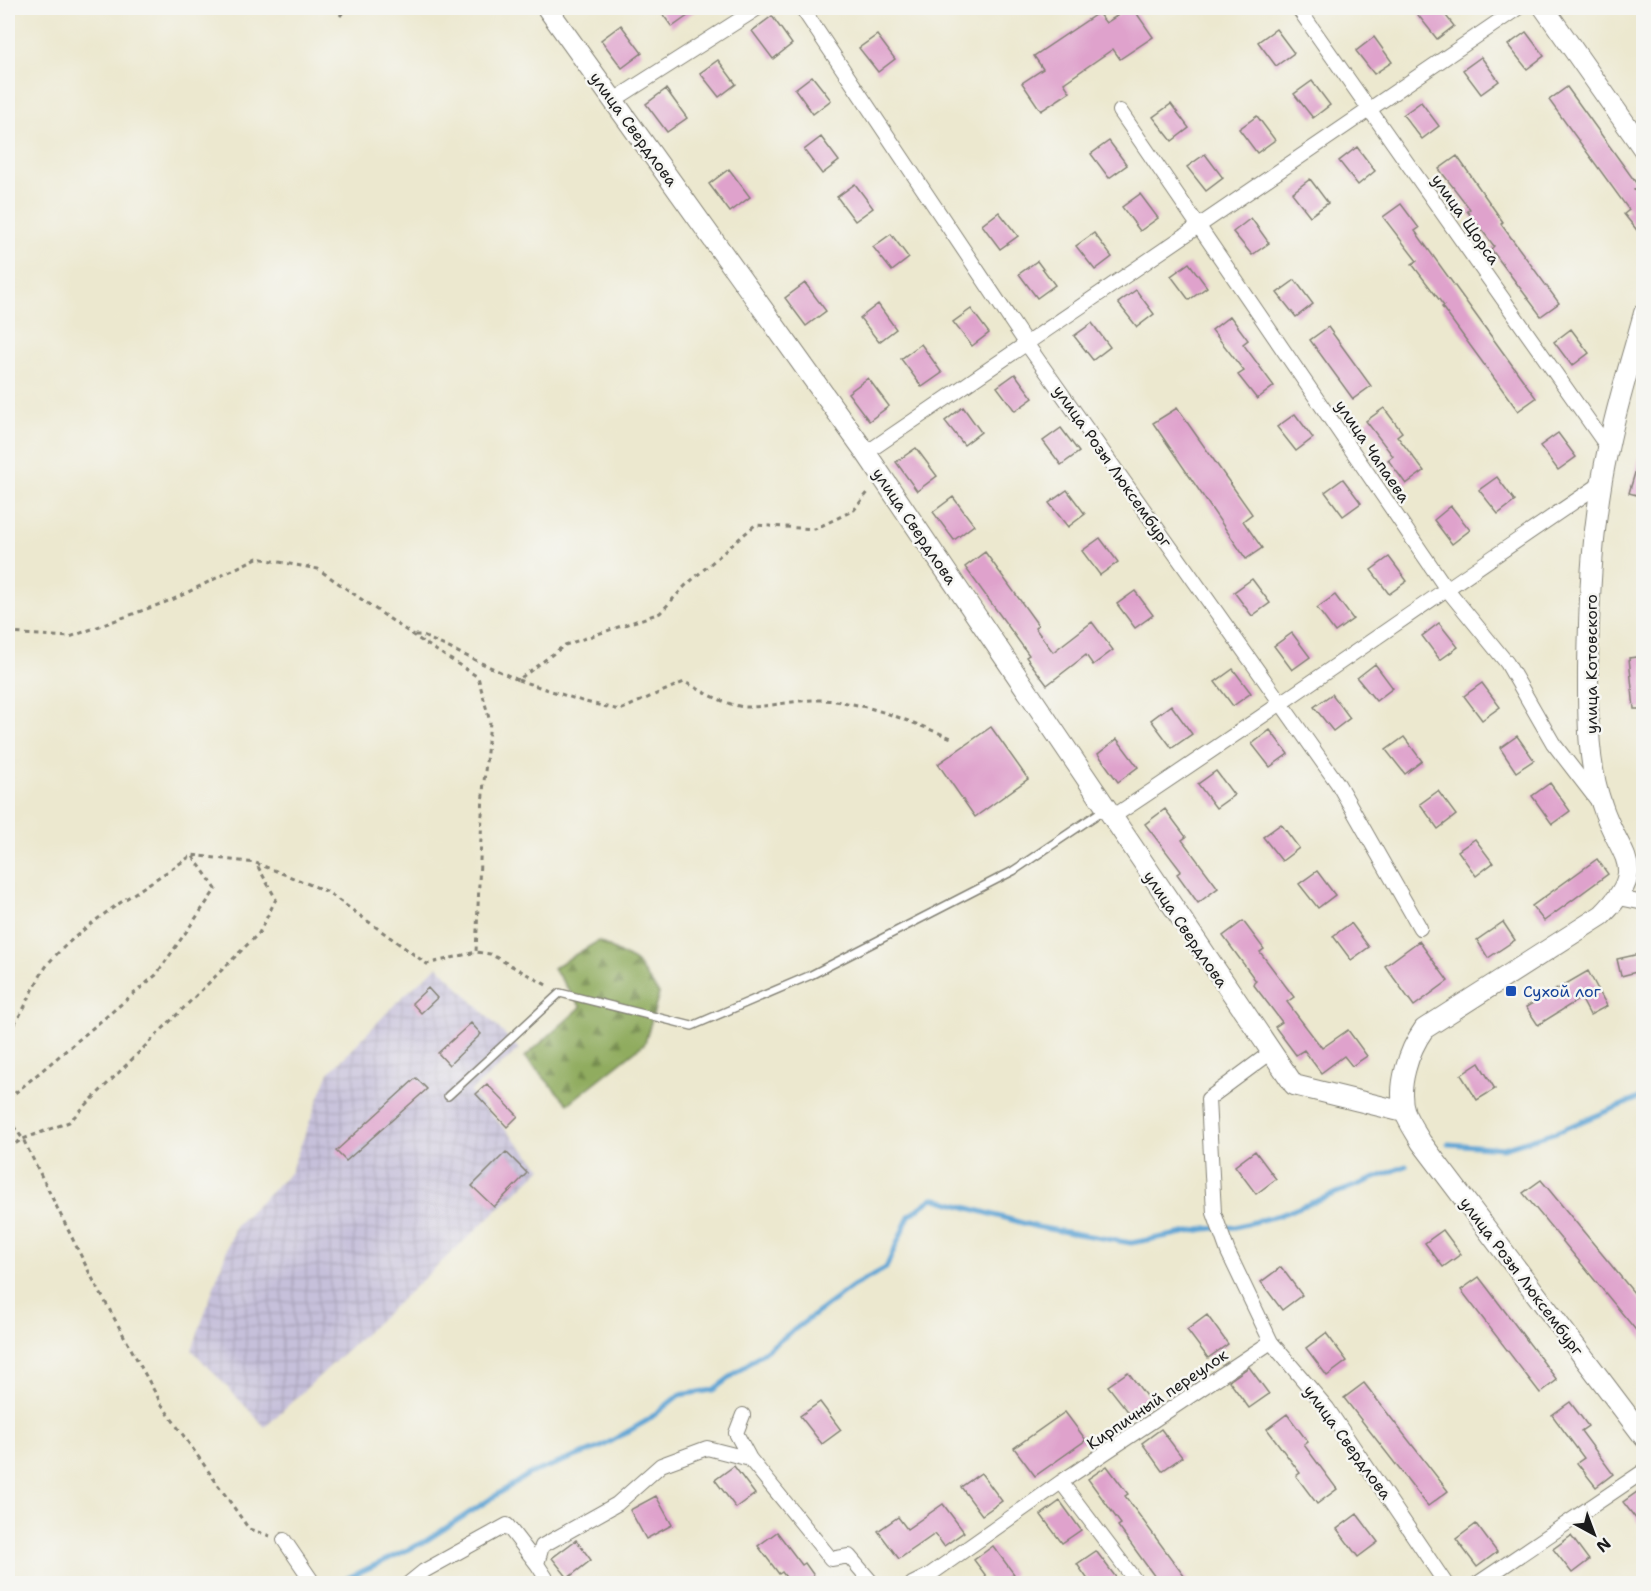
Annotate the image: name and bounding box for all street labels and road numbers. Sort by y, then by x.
street label: улица Свердлова [585,68,682,191]
street label: улица Щорса [1427,170,1505,269]
street label: улица Розы Люксембург [1049,381,1177,552]
street label: улица Чапаева [1330,396,1415,507]
street label: улица Свердлова [868,464,962,589]
street label: улица Котовского [1581,594,1602,734]
street label: улица Свердлова [1139,867,1233,992]
street label: улица Розы Люксембург [1455,1193,1589,1361]
street label: Кирпичный переулок [1083,1344,1232,1455]
street label: улица Свердлова [1299,1381,1396,1504]

